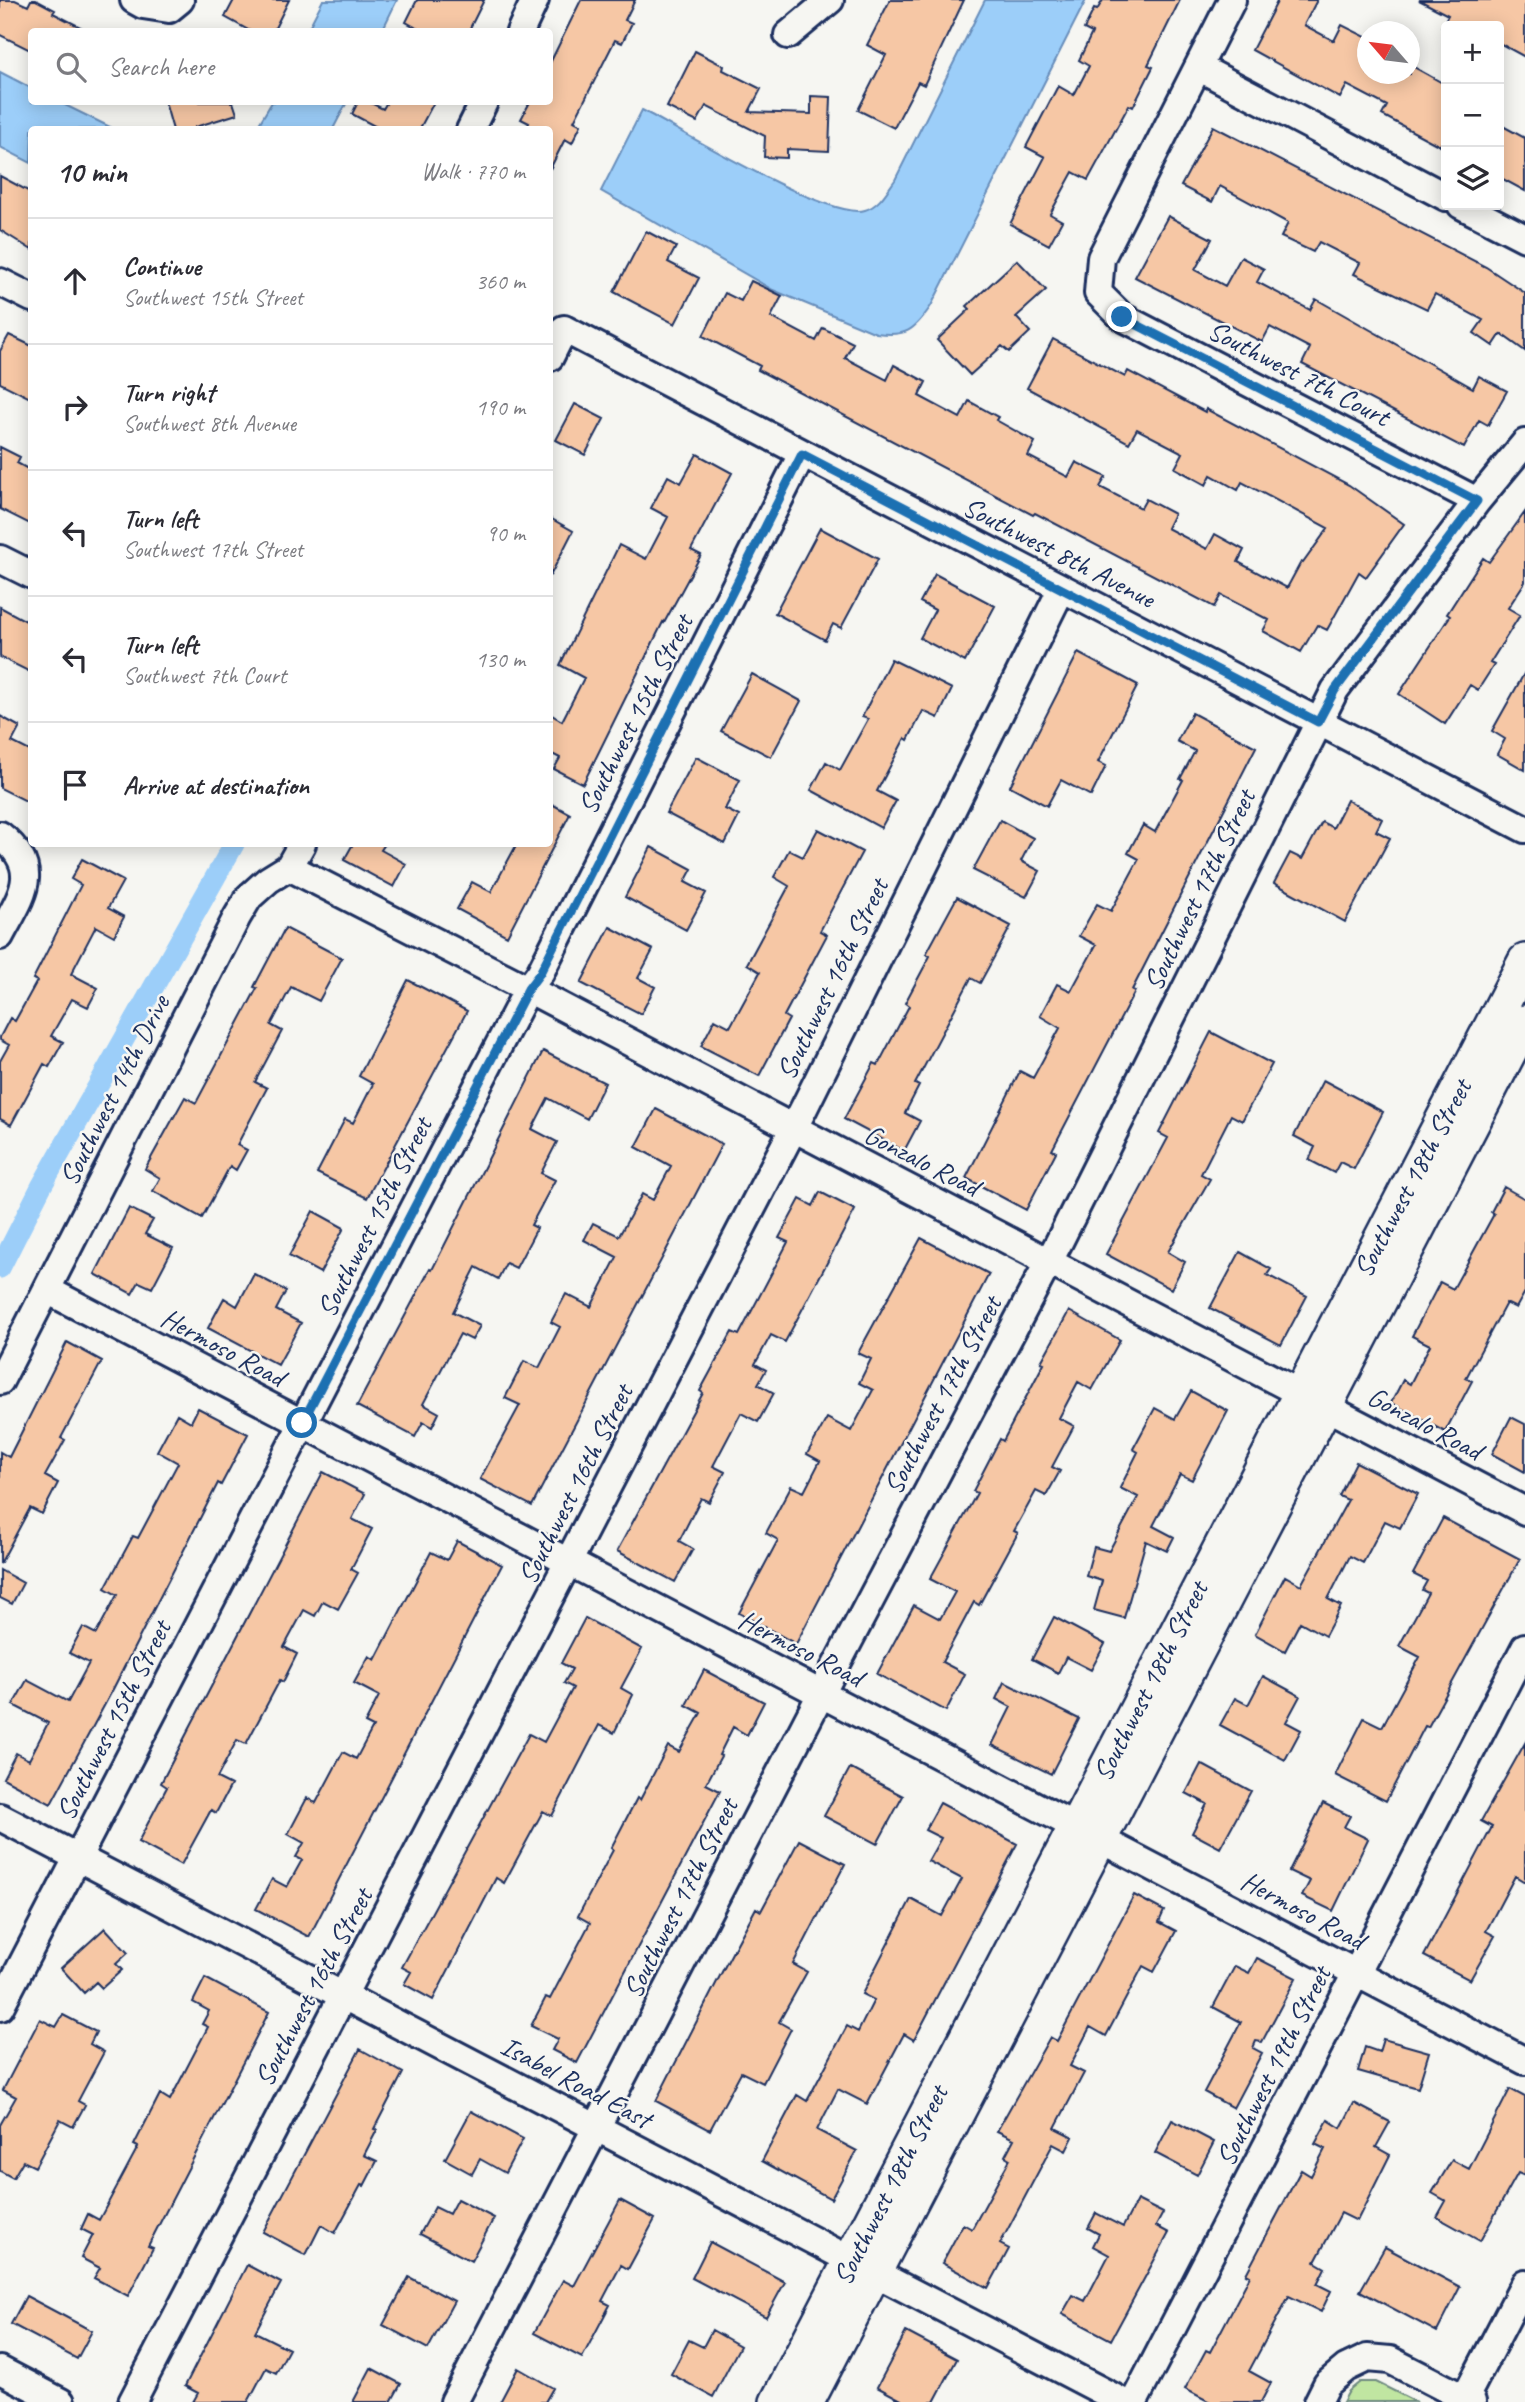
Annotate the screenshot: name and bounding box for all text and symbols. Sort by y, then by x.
north arrow [1357,21,1420,84]
map controls [1441,21,1504,210]
button: + [1441,21,1504,84]
search box [28,28,553,105]
icon: search [52,48,90,86]
text: Search here [108,50,214,83]
button: − [1441,84,1504,147]
button: layers [1441,147,1504,210]
text: 10 min [56,153,127,191]
text: Walk · 770 m [421,157,525,186]
text: Continue [123,250,201,283]
icon: ahead [56,262,94,300]
text: 360 m [476,267,525,296]
text: Southwest 15th Street [123,283,303,312]
route end [1106,301,1137,332]
street label: Southwest 7th Court [1202,312,1398,435]
text: Turn right [123,376,214,409]
icon: right [56,388,94,426]
text: 190 m [476,393,525,422]
text: Southwest 8th Avenue [123,409,296,438]
street label: Southwest 8th Avenue [957,489,1162,616]
text: Turn left [123,502,198,535]
icon: left [56,514,94,552]
text: 90 m [486,519,525,548]
text: Southwest 17th Street [123,535,303,564]
street label: Southwest 15th Street [570,606,702,820]
text: Turn left [123,628,198,661]
icon: left [56,640,94,678]
text: 130 m [476,645,525,674]
text: Southwest 7th Court [123,661,286,690]
icon: arrive [56,766,94,804]
text: Arrive at destination [123,769,309,802]
street label: Southwest 17th Street [1135,781,1264,996]
street label: Southwest 16th Street [768,870,897,1085]
street label: Southwest 14th Drive [51,987,178,1191]
street label: Southwest 18th Street [1345,1071,1480,1283]
street label: Southwest 15th Street [309,1109,441,1323]
street label: Gonzalo Road [859,1116,989,1206]
street label: Southwest 17th Street [875,1288,1010,1500]
street label: Hermoso Road [155,1300,294,1396]
street label: Southwest 16th Street [510,1376,642,1590]
street label: Gonzalo Road [1362,1378,1492,1470]
route start [286,1407,317,1438]
street label: Southwest 18th Street [1085,1573,1217,1787]
street label: Hermoso Road [733,1602,873,1696]
street label: Southwest 15th Street [48,1612,180,1826]
street label: Southwest 17th Street [615,1790,747,2004]
street label: Hermoso Road [1235,1863,1374,1959]
street label: Southwest 16th Street [246,1880,381,2092]
street label: Southwest 19th Street [1208,1958,1340,2172]
street label: Isabel Road East [495,2028,660,2138]
street label: Southwest 18th Street [825,2077,957,2291]

